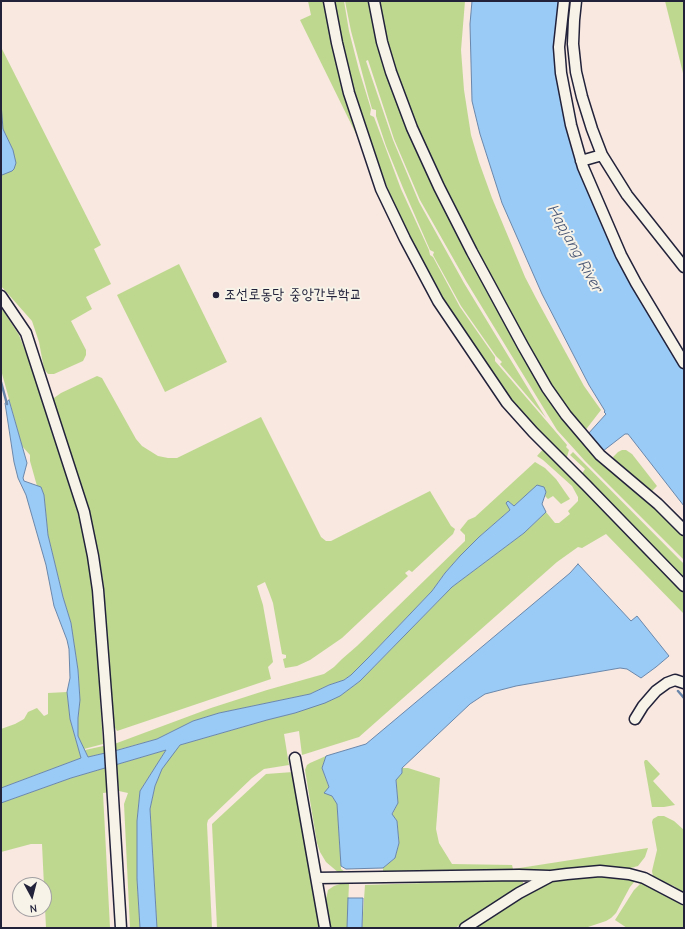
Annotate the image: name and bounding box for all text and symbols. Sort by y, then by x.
water label: Hapjang River [543,202,607,296]
place label: 조선로동당 중앙간부학교 [224,286,362,304]
marker: 조선로동당 중앙간부학교 [211,290,221,300]
north arrow [12,877,52,917]
text: N [29,902,38,915]

